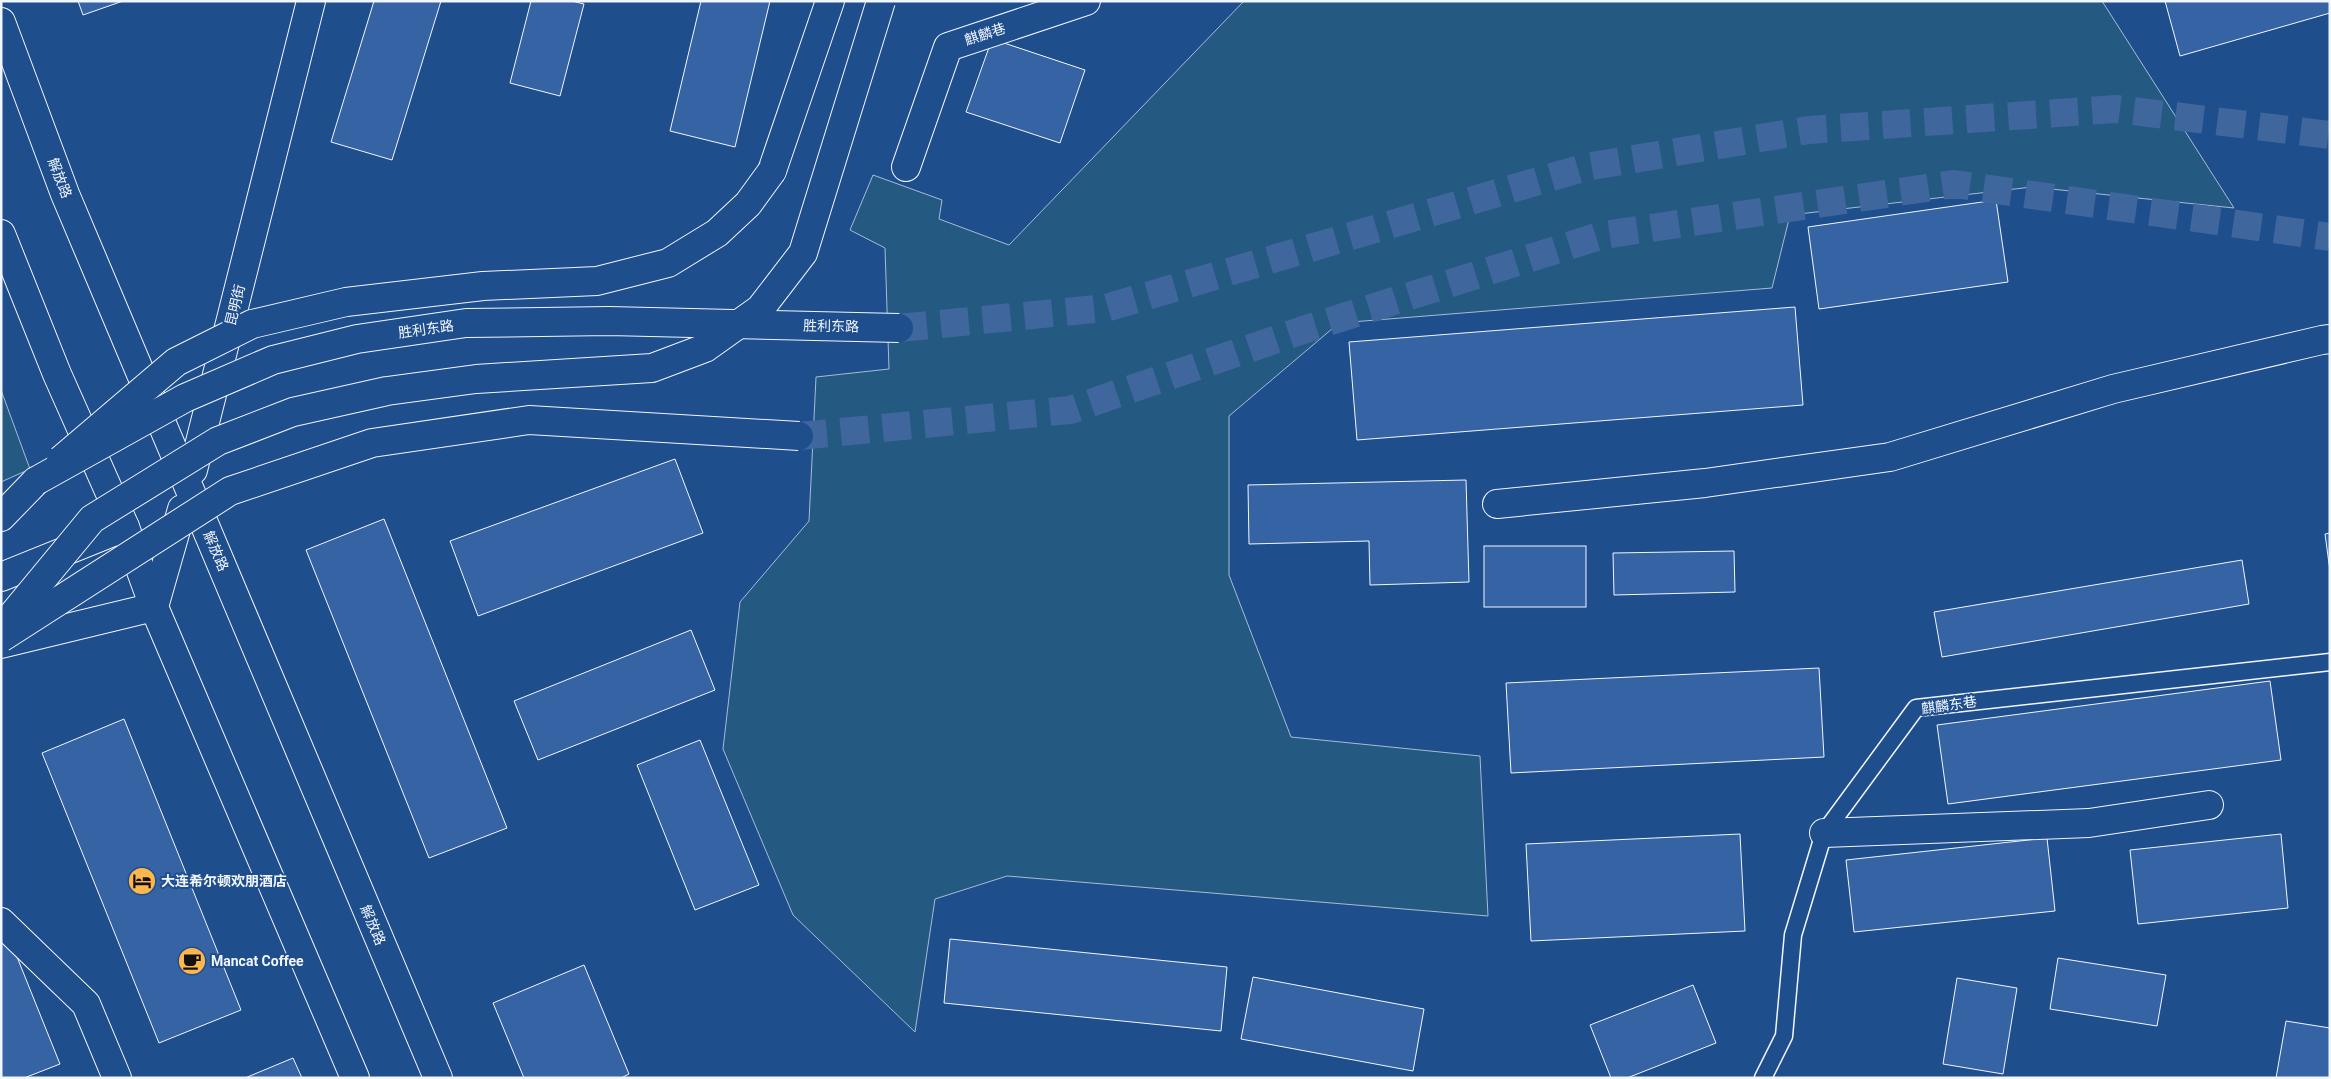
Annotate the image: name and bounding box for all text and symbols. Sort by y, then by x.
street label: 麒麟巷 [963,20,1007,48]
street label: 解放路 [45,156,75,200]
street label: 昆明街 [222,283,248,327]
street label: 胜利东路 [397,317,455,341]
street label: 胜利东路 [803,318,859,334]
street label: 解放路 [200,529,232,573]
street label: 麒麟东巷 [1920,693,1978,717]
hotel icon: 大连希尔顿欢朋酒店 [127,866,157,896]
place label: 大连希尔顿欢朋酒店 [161,873,287,889]
street label: 解放路 [357,903,389,947]
cafe icon: Mancat Coffee [177,946,207,976]
place label: Mancat Coffee [211,953,304,969]

